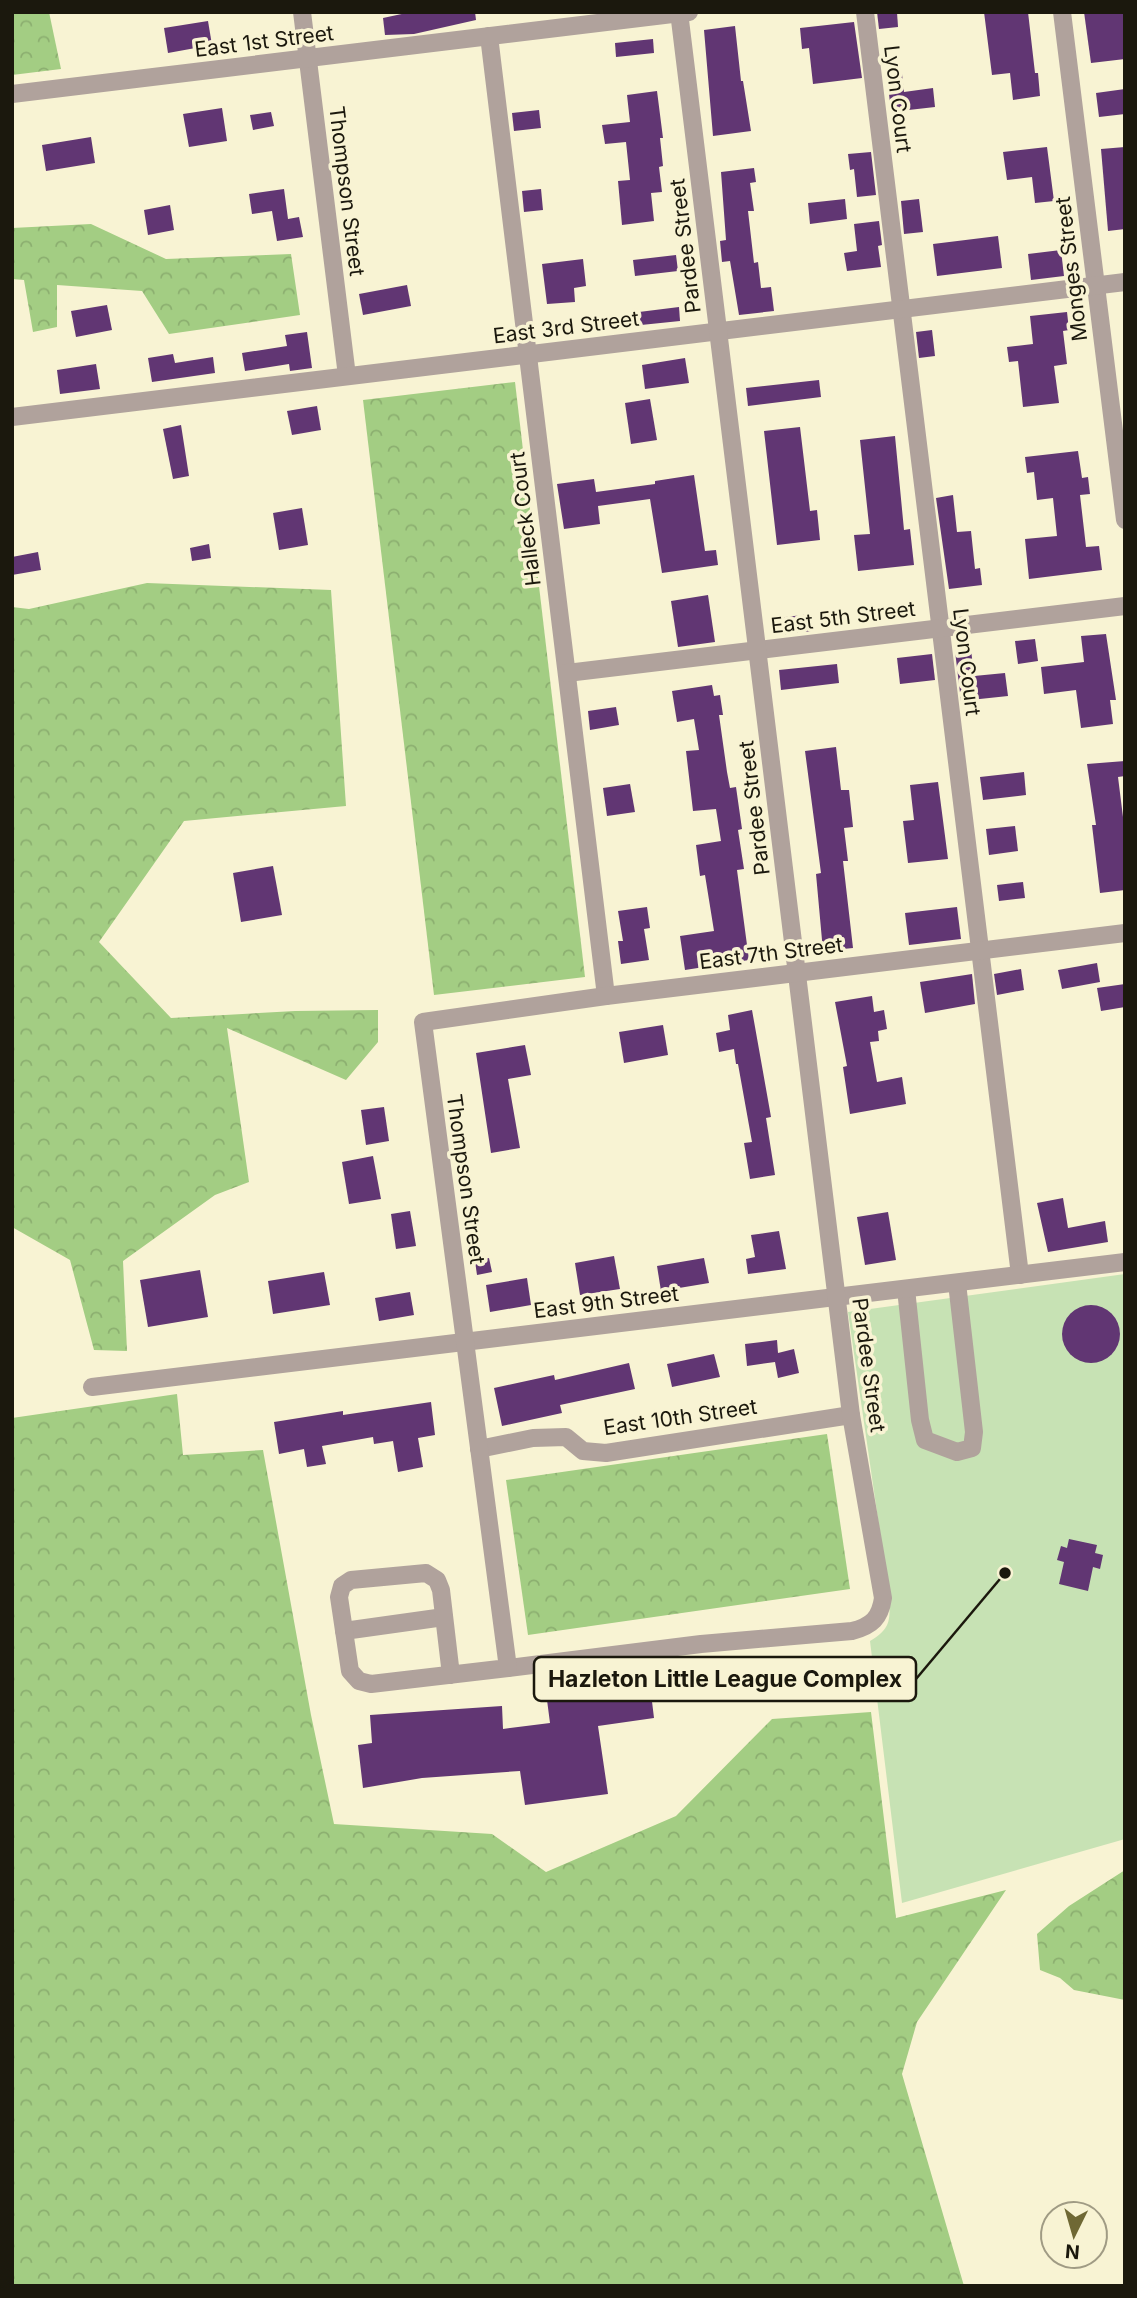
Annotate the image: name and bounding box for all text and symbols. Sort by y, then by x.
street label: East 1st Street [193,20,335,62]
street label: Lyon Court [879,44,917,154]
street label: Thompson Street [324,105,370,278]
street label: Pardee Street [664,177,706,315]
street label: Monges Street [1050,195,1092,343]
street label: East 3rd Street [492,306,641,348]
street label: Halleck Court [504,451,546,587]
street label: East 5th Street [769,596,917,638]
street label: Lyon Court [948,607,986,717]
street label: Pardee Street [733,739,775,877]
street label: East 7th Street [698,932,844,974]
street label: Thompson Street [442,1093,490,1266]
street label: East 9th Street [532,1281,680,1323]
street label: Pardee Street [847,1296,891,1434]
street label: East 10th Street [602,1394,759,1440]
callout: Hazleton Little League Complex [534,1657,916,1701]
text: Hazleton Little League Complex [548,1665,902,1693]
north arrow [1039,2200,1109,2270]
text: N [1064,2239,1081,2264]

